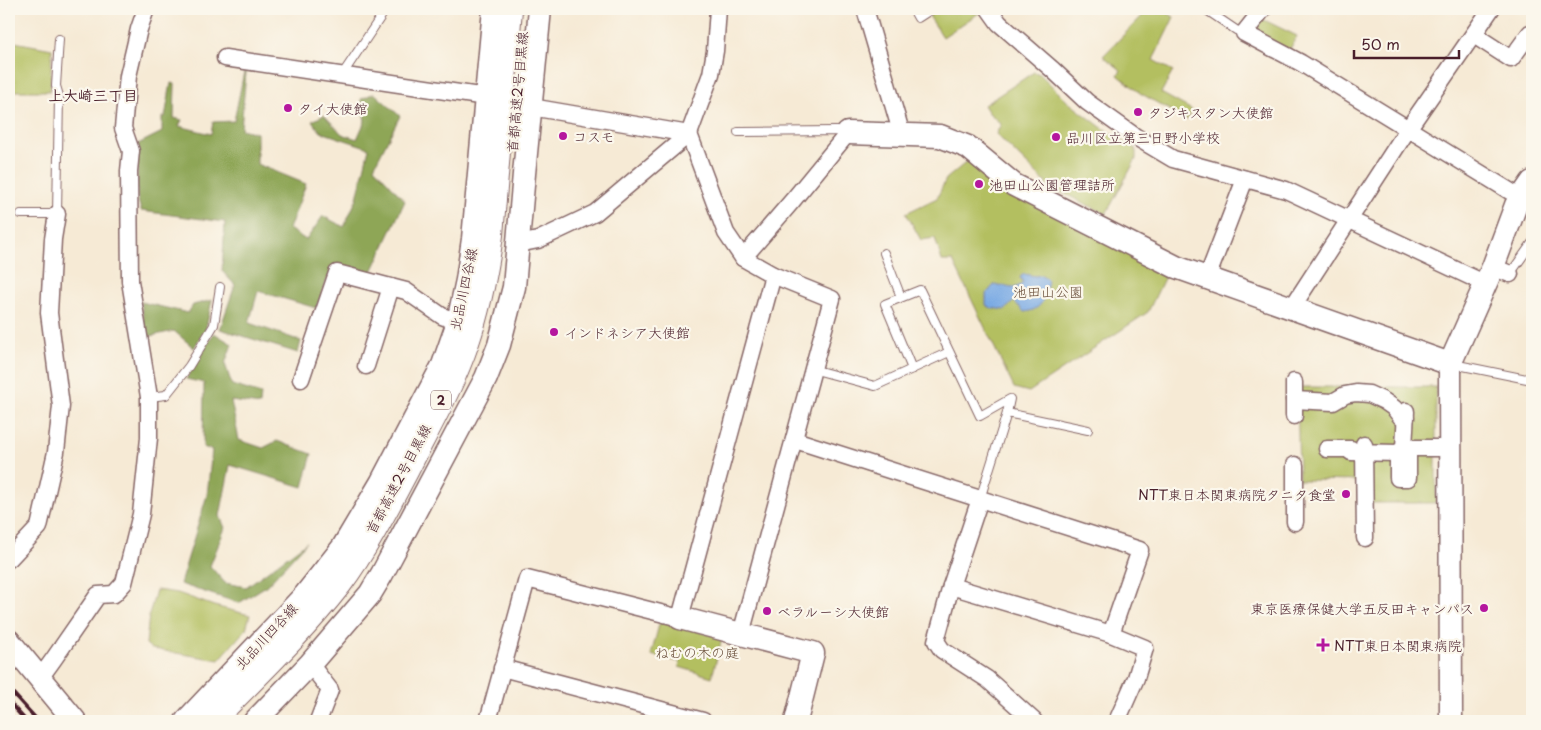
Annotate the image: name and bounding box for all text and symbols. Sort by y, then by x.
scale bar [1354,28,1458,60]
street label: 首都高速2号目黒線 [501,30,533,154]
text: 50 m [1361,32,1400,55]
district label: 上大崎三丁目 [48,83,138,106]
place label: タイ大使館 [298,98,367,119]
marker: タイ大使館 [282,102,294,114]
place label: タジキスタン大使館 [1148,102,1273,123]
marker: タジキスタン大使館 [1132,106,1144,118]
place label: コスモ [573,126,614,147]
place label: 品川区立第三日野小学校 [1066,127,1220,148]
marker: コスモ [557,130,569,142]
marker: 品川区立第三日野小学校 [1050,131,1062,143]
place label: 池田山公園管理詰所 [989,174,1115,195]
marker: 池田山公園管理詰所 [973,178,985,190]
street label: 北品川四谷線 [444,246,482,332]
park label: 池田山公園 [1013,281,1083,302]
place label: インドネシア大使館 [564,322,690,343]
marker: インドネシア大使館 [548,326,560,338]
road number: 2 [431,390,451,410]
street label: 首都高速2号目黒線 [360,420,436,538]
place label: NTT東日本関東病院タニタ食堂 [1138,484,1336,505]
marker: NTT東日本関東病院タニタ食堂 [1340,488,1352,500]
street label: 北品川四谷線 [230,598,302,674]
place label: 東京医療保健大学五反田キャンパス [1251,598,1474,619]
place label: ベラルーシ大使館 [777,601,889,622]
marker: 東京医療保健大学五反田キャンパス [1478,602,1490,614]
marker: ベラルーシ大使館 [761,605,773,617]
place label: NTT東日本関東病院 [1334,635,1462,656]
marker: NTT東日本関東病院 [1316,638,1330,652]
park label: ねむの木の庭 [655,642,739,663]

